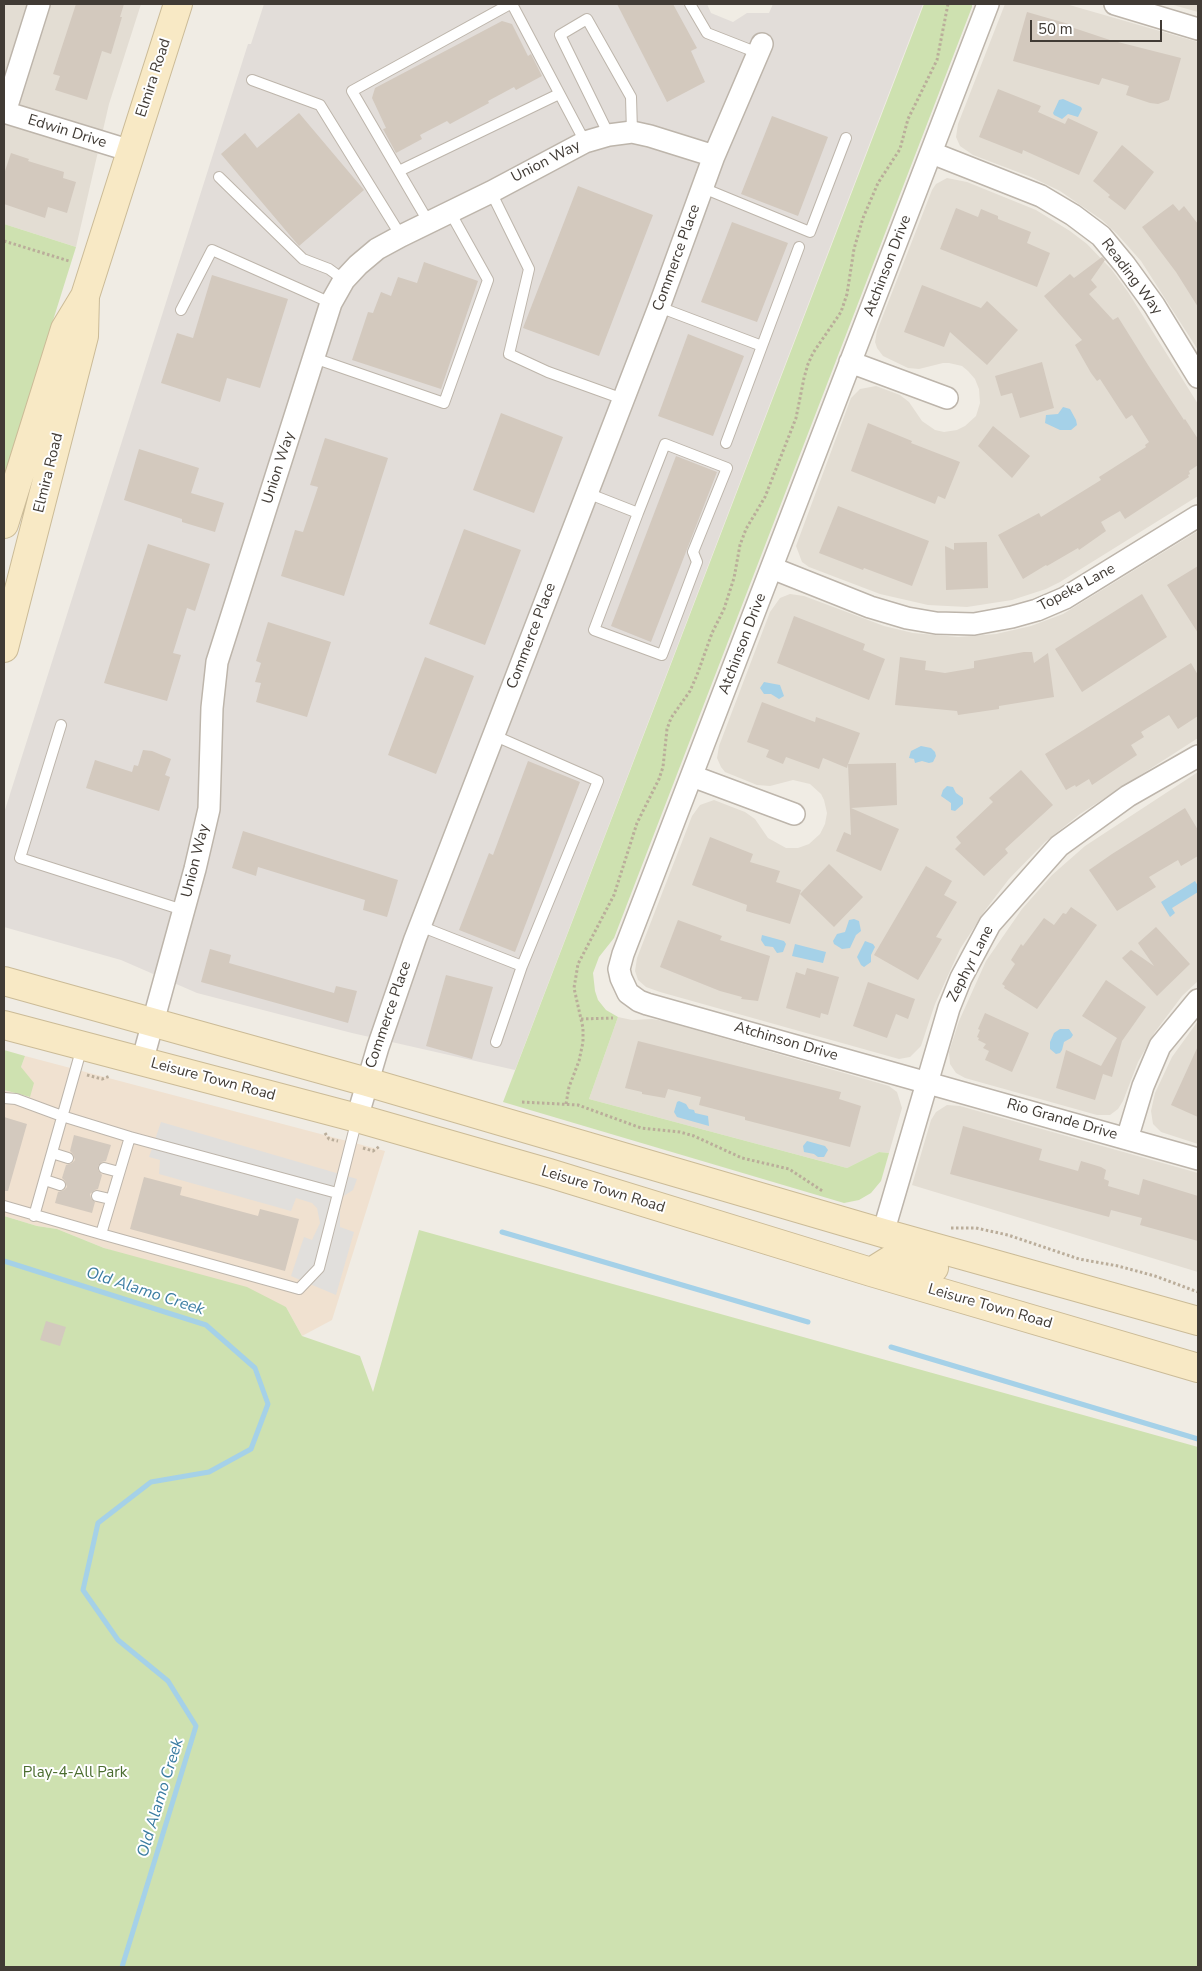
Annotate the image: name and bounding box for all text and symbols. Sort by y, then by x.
scale bar [1032,10,1164,42]
text: 50 m [1038,19,1073,39]
street label: Elmira Road [133,36,175,120]
street label: Edwin Drive [25,111,109,153]
street label: Union Way [509,137,583,187]
street label: Commerce Place [649,202,705,314]
street label: Atchinson Drive [860,213,916,319]
street label: Reading Way [1097,235,1165,319]
street label: Union Way [259,430,299,506]
street label: Elmira Road [30,431,68,515]
street label: Topeka Lane [1035,560,1119,616]
street label: Commerce Place [504,580,560,692]
street label: Atchinson Drive [715,591,771,697]
street label: Union Way [178,822,214,900]
street label: Zephyr Lane [944,923,998,1005]
street label: Commerce Place [362,959,416,1071]
street label: Atchinson Drive [732,1019,840,1065]
street label: Leisure Town Road [149,1055,277,1105]
street label: Rio Grande Drive [1004,1096,1120,1144]
street label: Leisure Town Road [539,1163,667,1217]
water label: Old Alamo Creek [83,1264,207,1320]
street label: Leisure Town Road [926,1281,1054,1333]
water label: Old Alamo Creek [134,1736,188,1860]
park label: Play-4-All Park [23,1764,127,1782]

